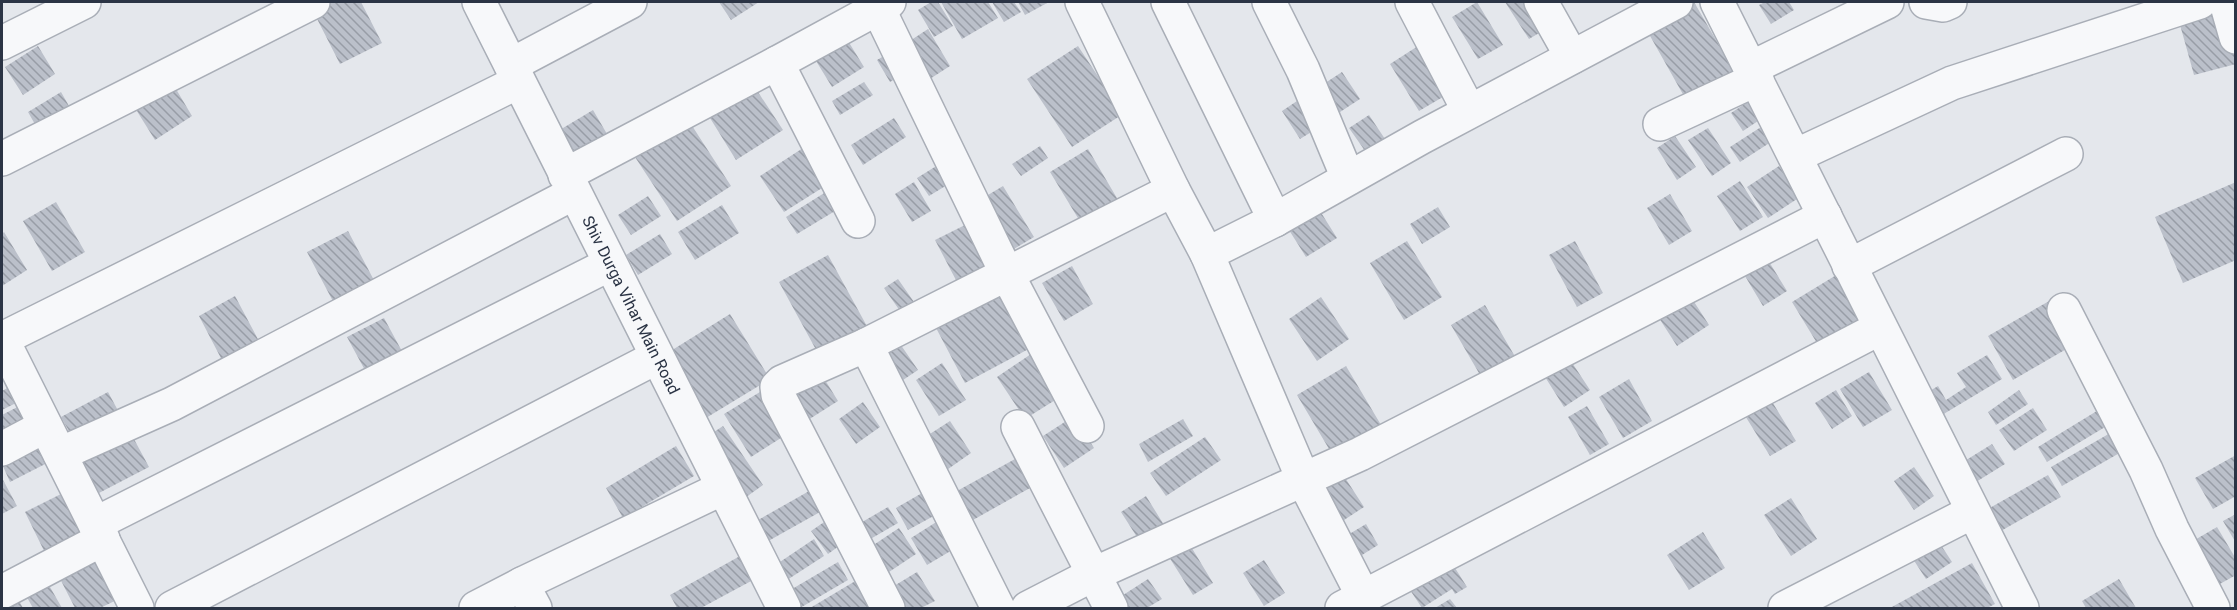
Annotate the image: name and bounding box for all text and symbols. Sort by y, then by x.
street label: Shiv Durga Vihar Main Road [578,213,684,397]

